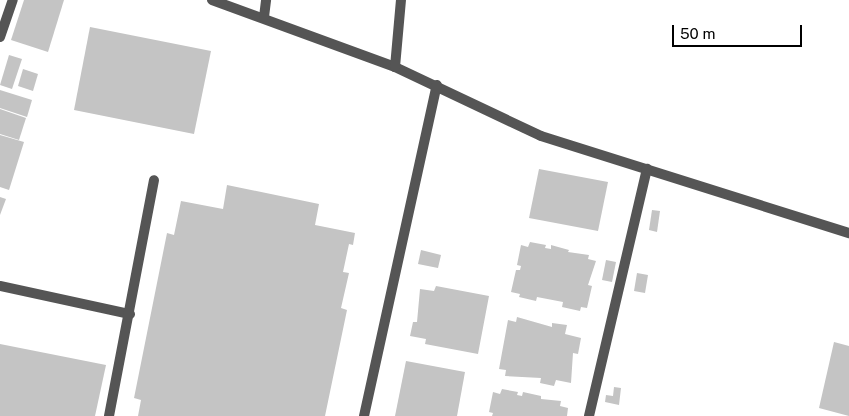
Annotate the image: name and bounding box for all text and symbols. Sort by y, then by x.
scale bar [674,15,804,47]
text: 50 m [680,25,715,42]

